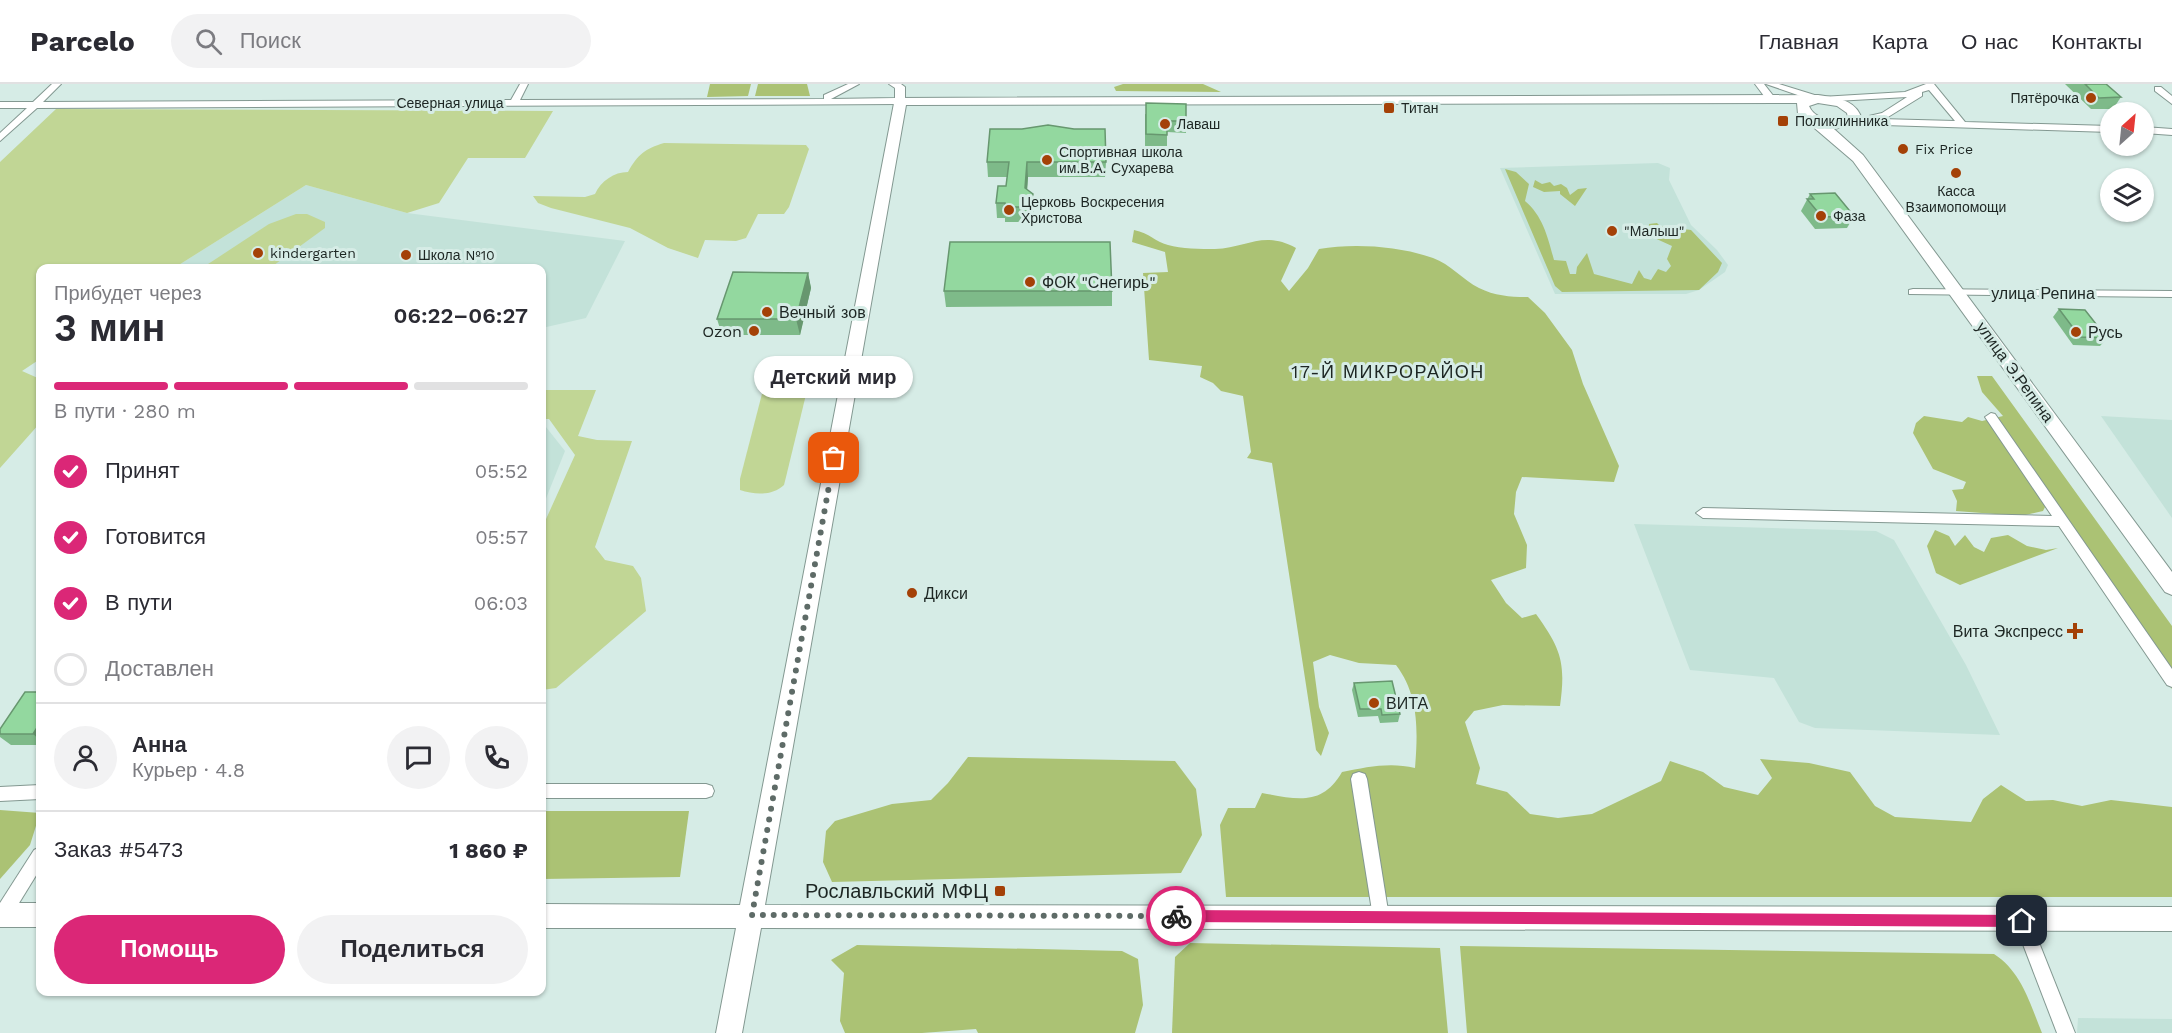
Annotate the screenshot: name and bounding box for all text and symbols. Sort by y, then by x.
search box [171,14,591,68]
text: Parcelo [30,25,135,58]
icon: search [192,25,225,58]
text: Поиск [240,28,301,53]
text: Главная [1759,29,1839,54]
text: Карта [1872,29,1928,54]
text: О нас [1961,29,2018,54]
text: Контакты [2051,29,2142,54]
place label: Пятёрочка [2010,90,2079,106]
marker: Пятёрочка [2084,91,2098,105]
street label: Северная улица [396,95,504,111]
place label: Титан [1401,100,1439,116]
marker: Титан [1382,101,1396,115]
north arrow [2100,102,2154,156]
map controls [2100,102,2154,222]
place label: Поликлинника [1795,113,1889,129]
marker: Поликлинника [1776,114,1790,128]
place label: Лаваш [1177,116,1220,132]
marker: Лаваш [1158,117,1172,131]
place label: Fix Price [1915,141,1973,157]
marker: Fix Price [1896,142,1910,156]
place label: Спортивная школа им.В.А. Сухарева [1059,144,1183,176]
marker: Спортивная школа им.В.А. Сухарева [1040,153,1054,167]
marker: Касса Взаимопомощи [1949,166,1963,180]
button: layers [2100,168,2154,222]
place label: Касса Взаимопомощи [1906,183,2006,215]
place label: Церковь Воскресения Христова [1021,194,1164,226]
marker: Церковь Воскресения Христова [1002,203,1016,217]
place label: Фаза [1833,208,1866,224]
marker: Фаза [1814,209,1828,223]
place label: "Малыш" [1624,223,1684,239]
marker: "Малыш" [1605,224,1619,238]
place label: kindergarten [270,245,356,261]
marker: kindergarten [251,246,265,260]
place label: Школа №10 [418,247,495,263]
marker: Школа №10 [399,248,413,262]
place label: ФОК "Снегирь" [1042,273,1156,292]
marker: ФОК "Снегирь" [1023,275,1037,289]
text: Прибудет через [54,281,202,305]
street label: улица Репина [1991,284,2095,303]
text: 06:22–06:27 [394,303,528,328]
place label: Вечный зов [779,303,866,322]
text: 3 мин [54,305,165,350]
marker: Вечный зов [760,305,774,319]
street label: улица Э.Репина [1972,318,2058,426]
place label: Ozon [702,322,742,341]
place label: Русь [2088,323,2123,342]
marker: Ozon [747,324,761,338]
marker: Русь [2069,325,2083,339]
callout: Детский мир [754,356,914,398]
district label: 17-Й МИКРОРАЙОН [1291,361,1485,382]
text: Детский мир [770,365,897,389]
text: В пути · 280 m [54,399,196,423]
pin [808,432,859,483]
icon: bag [817,441,850,474]
icon: check [54,455,87,488]
text: Принят [105,458,179,483]
text: 05:52 [475,459,528,483]
icon: check [54,521,87,554]
text: Готовится [105,524,206,549]
text: 05:57 [475,525,528,549]
place label: Дикси [924,584,968,603]
marker: Дикси [905,586,919,600]
icon: check [54,587,87,620]
text: В пути [105,590,172,615]
text: 06:03 [474,591,528,615]
place label: Вита Экспресс [1953,622,2063,641]
marker: Вита Экспресс [2068,624,2082,638]
text: Доставлен [105,656,214,681]
place label: ВИТА [1386,694,1428,713]
marker: ВИТА [1367,696,1381,710]
button: person [54,726,117,789]
button: chat [387,726,450,789]
button: phone [465,726,528,789]
text: Анна [132,732,187,757]
text: Курьер · 4.8 [132,758,245,782]
text: Заказ #5473 [54,837,184,862]
text: 1 860 ₽ [449,838,528,863]
place label: Рославльский МФЦ [805,879,988,903]
marker: Рославльский МФЦ [993,884,1007,898]
courier [1146,886,1206,946]
pin [1996,895,2047,946]
icon: bike [1160,900,1193,933]
icon: home [2005,904,2038,937]
button: Помощь [54,915,285,984]
button: Поделиться [297,915,528,984]

